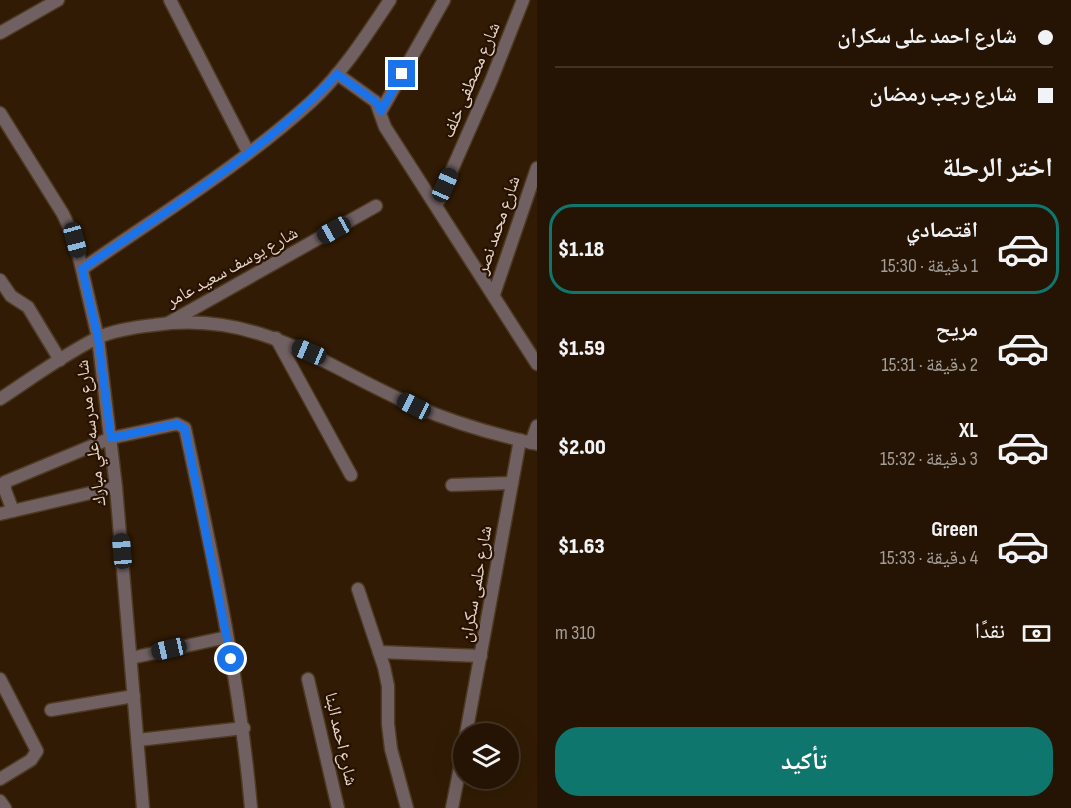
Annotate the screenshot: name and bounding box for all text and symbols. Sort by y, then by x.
street label: شارع مصطفى خلف [437,19,505,141]
text: شارع احمد على سكران [837,23,1017,50]
route end [388,60,415,87]
text: شارع رجب رمضان [869,81,1017,108]
text: اختر الرحلة [942,152,1053,184]
car [429,165,461,205]
street label: شارع محمد نصر [471,173,525,278]
car [314,213,354,247]
text: اقتصادي [906,217,978,244]
car [62,220,88,260]
street label: شارع يوسف سعيد عامر [162,222,302,312]
icon: car [996,222,1050,276]
text: $1.18 [558,236,604,263]
text: 1 دقيقة · 15:30 [881,254,978,278]
text: مريح [935,316,978,343]
icon: car [996,321,1050,375]
text: $1.59 [558,335,605,362]
car [289,337,329,367]
text: 2 دقيقة · 15:31 [881,353,978,377]
street label: شارع مدرسه علي مبارك [72,358,114,507]
car [394,390,434,422]
text: XL [959,417,978,444]
icon: car [996,420,1050,474]
text: $2.00 [558,434,606,461]
text: 3 دقيقة · 15:32 [880,447,978,471]
text: Green [931,516,978,543]
icon: car [996,519,1050,573]
street label: شارع حلمى سكران [455,524,497,644]
car [111,532,133,570]
text: $1.63 [558,533,605,560]
text: 4 دقيقة · 15:33 [880,546,978,570]
icon: cash [1020,617,1053,650]
text: نقدًا [975,618,1005,645]
text: 310 m [555,621,595,645]
car [149,636,189,662]
route start [217,645,244,672]
street label: شارع احمد البنا [320,690,362,788]
map controls [453,723,519,789]
button: layers [453,723,519,789]
button: تأكيد [555,727,1053,796]

